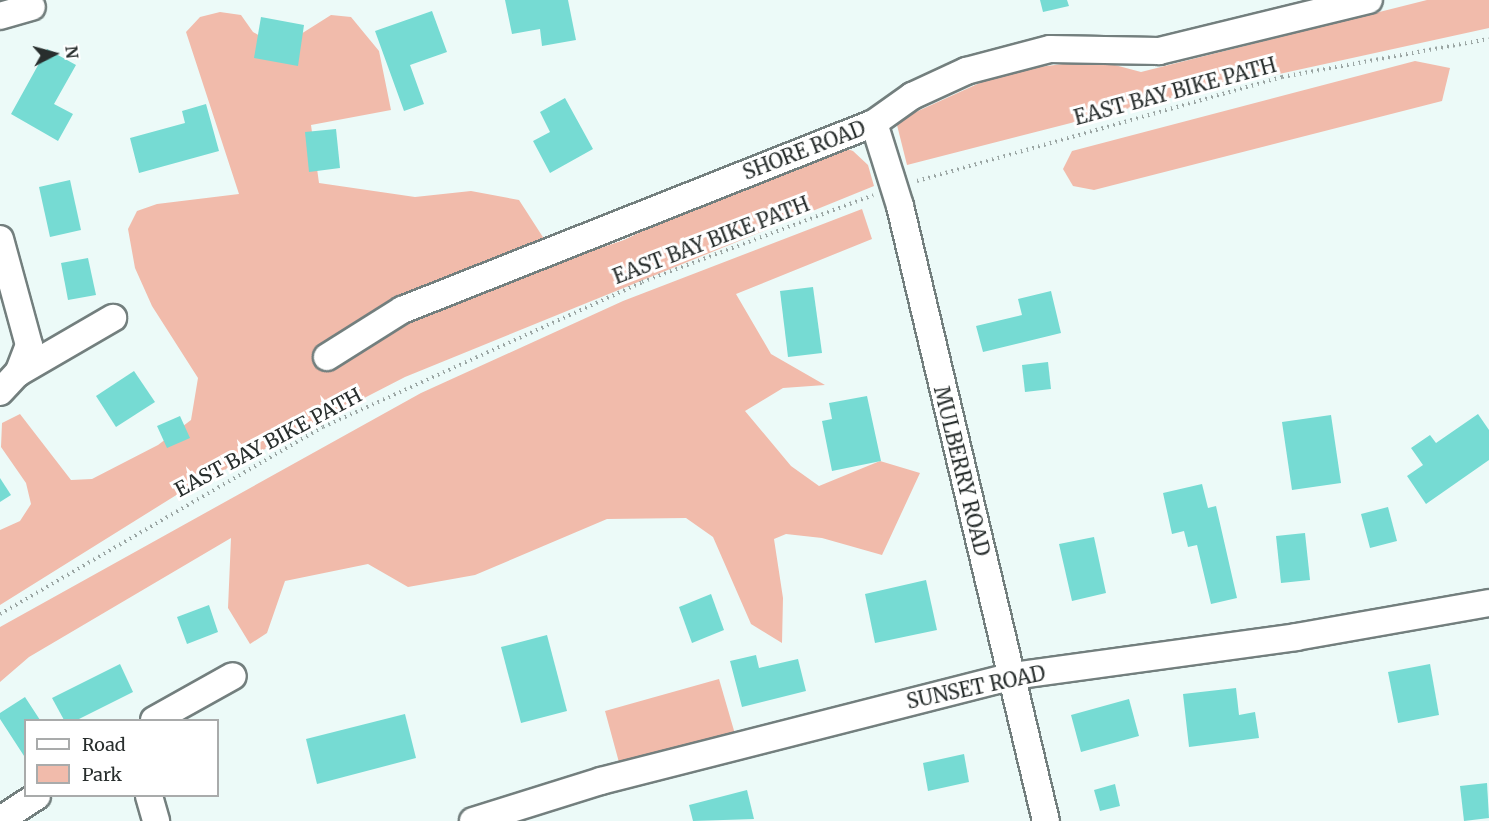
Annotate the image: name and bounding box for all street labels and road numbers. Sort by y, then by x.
street label: EAST BAY BIKE PATH [1071,52,1279,130]
street label: SHORE ROAD [739,116,869,184]
street label: EAST BAY BIKE PATH [609,191,813,289]
street label: EAST BAY BIKE PATH [170,382,366,502]
street label: MULBERRY ROAD [929,384,995,558]
street label: SUNSET ROAD [904,661,1048,713]

